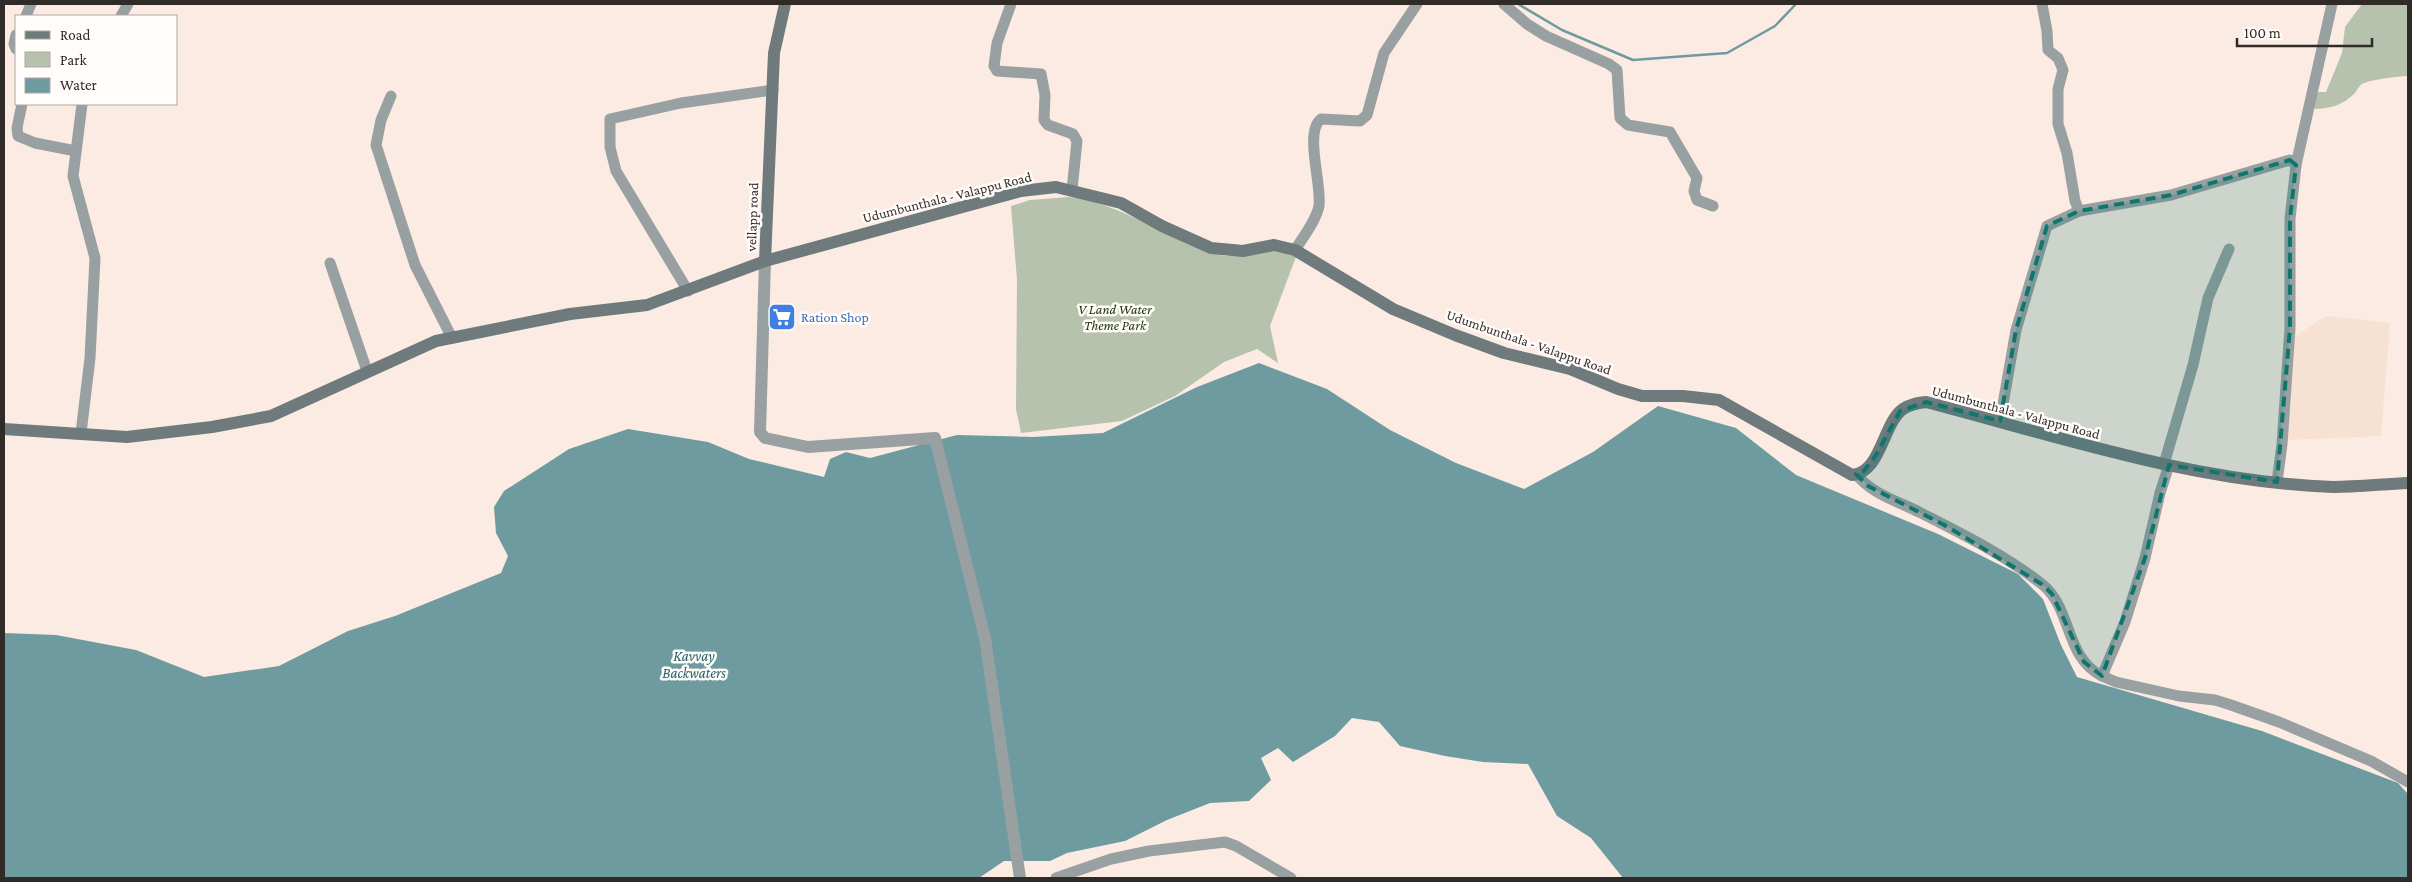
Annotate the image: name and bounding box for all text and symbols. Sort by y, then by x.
legend [15,15,178,105]
scale bar [2237,15,2372,47]
text: 100 m [2244,25,2281,41]
text: Road [60,27,91,43]
text: Park [60,52,87,68]
text: Water [60,77,97,93]
street label: Udumbunthala - Valappu Road [861,168,1034,226]
street label: vellapp road [743,182,761,253]
park label: V Land Water Theme Park [1078,301,1153,333]
supermarket icon: Ration Shop [767,302,797,332]
street label: Udumbunthala - Valappu Road [1444,306,1614,378]
place label: Ration Shop [801,309,869,325]
street label: Udumbunthala - Valappu Road [1930,382,2102,442]
water label: Kavvay Backwaters [662,648,726,681]

